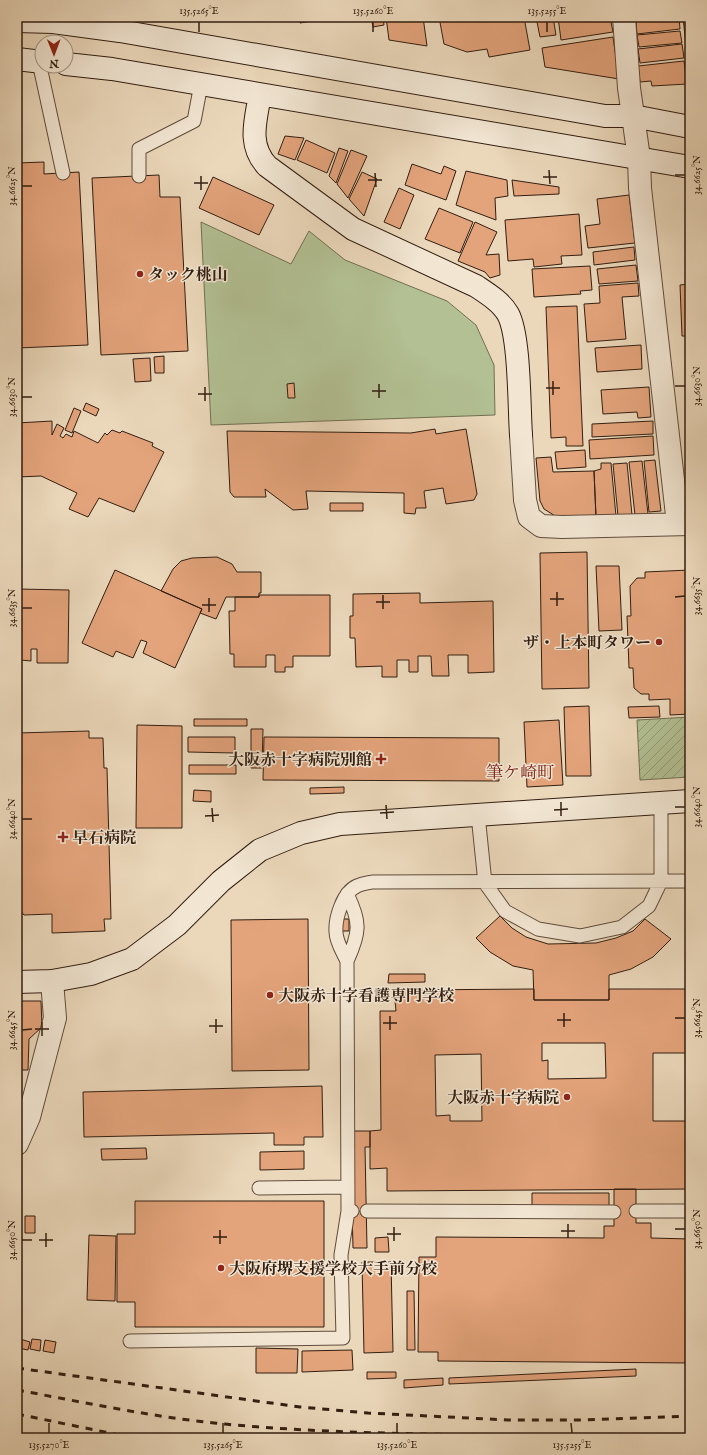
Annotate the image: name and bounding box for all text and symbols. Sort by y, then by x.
text: 135.5265°E [179,5,219,18]
text: 135.5260°E [353,5,393,18]
text: 135.5255°E [528,5,566,18]
north arrow [34,34,74,74]
text: N [49,56,60,70]
text: 34.6625°N [691,155,704,195]
text: 34.6625°N [6,166,19,206]
place label: タック桃山 [148,266,228,286]
marker: タック桃山 [135,269,145,279]
text: 34.6630°N [691,366,704,406]
text: 34.6630°N [6,377,19,417]
text: 34.6635°N [691,576,704,615]
text: 34.6635°N [6,588,19,627]
place label: ザ・上本町タワー [523,634,651,654]
marker: ザ・上本町タワー [654,637,664,647]
place label: 大阪赤十字病院別館 [228,751,372,771]
marker: 大阪赤十字病院別館 [375,753,387,765]
district label: 筆ケ崎町 [486,763,554,784]
text: 34.6640°N [691,786,704,828]
text: 34.6640°N [6,798,19,840]
place label: 早石病院 [72,829,136,849]
marker: 早石病院 [57,831,69,843]
place label: 大阪赤十字看護専門学校 [278,987,455,1007]
marker: 大阪赤十字看護専門学校 [265,990,275,1000]
text: 34.6645°N [691,998,704,1038]
text: 34.6645°N [6,1010,19,1050]
place label: 大阪赤十字病院 [447,1089,559,1109]
marker: 大阪赤十字病院 [562,1092,572,1102]
text: 34.6650°N [691,1209,704,1249]
text: 34.6650°N [6,1220,19,1260]
place label: 大阪府堺支援学校大手前分校 [229,1260,438,1280]
marker: 大阪府堺支援学校大手前分校 [216,1263,226,1273]
text: 135.5270°E [28,1439,70,1452]
text: 135.5265°E [203,1439,243,1452]
text: 135.5260°E [377,1439,417,1452]
text: 135.5255°E [553,1439,591,1452]

